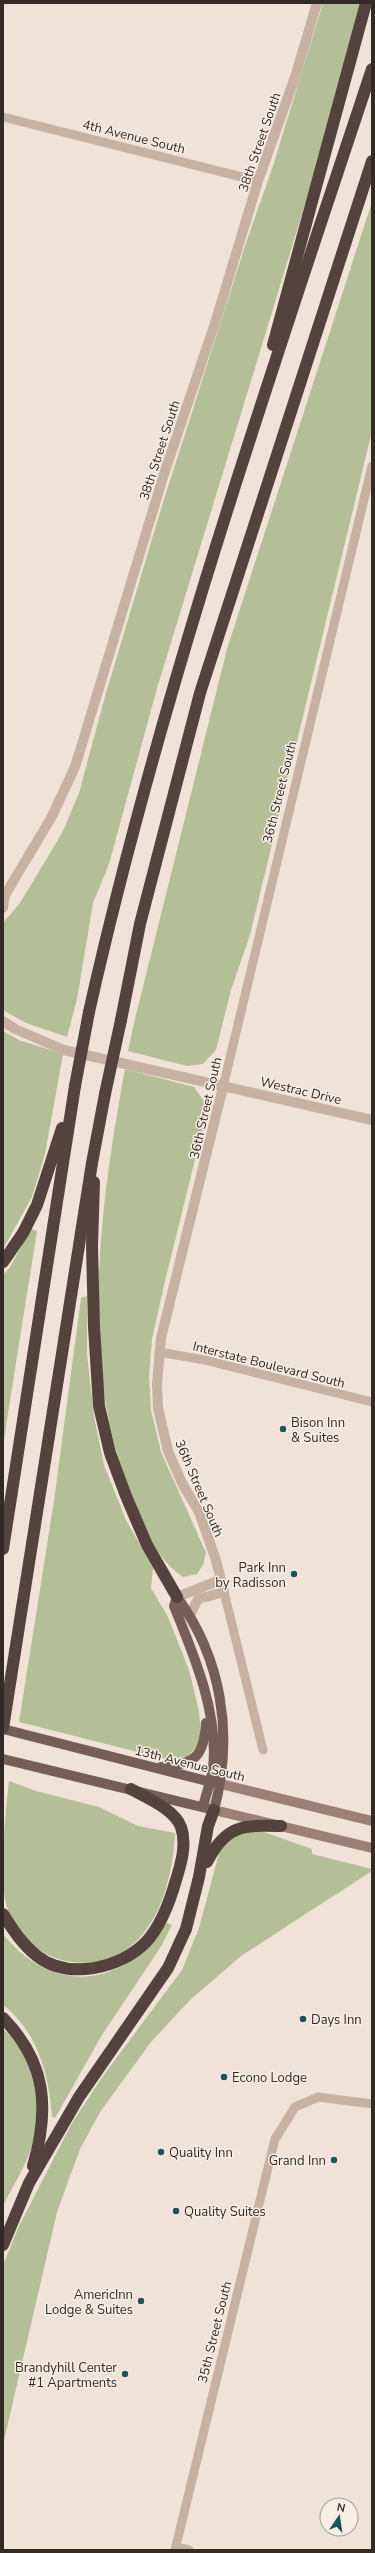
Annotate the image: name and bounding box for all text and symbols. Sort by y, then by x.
street label: 38th Street South [234,90,285,194]
street label: 4th Avenue South [81,116,187,158]
street label: 38th Street South [135,398,185,503]
street label: 36th Street South [259,740,301,845]
street label: 36th Street South [185,1055,226,1161]
street label: Westrac Drive [258,1073,343,1109]
street label: Interstate Boulevard South [191,1337,347,1393]
place label: Bison Inn & Suites [291,1414,345,1447]
marker: Bison Inn & Suites [278,1424,288,1434]
street label: 36th Street South [170,1437,228,1540]
place label: Park Inn by Radisson [215,1559,286,1592]
marker: Park Inn by Radisson [289,1569,299,1579]
street label: 13th Avenue South [133,1742,247,1786]
place label: Days Inn [311,2011,362,2029]
marker: Days Inn [298,2014,308,2024]
place label: Econo Lodge [232,2069,307,2087]
marker: Econo Lodge [219,2072,229,2082]
place label: Quality Inn [169,2144,233,2162]
marker: Quality Inn [156,2147,166,2157]
place label: Grand Inn [269,2152,326,2170]
marker: Grand Inn [329,2155,339,2165]
place label: Quality Suites [184,2203,266,2221]
marker: Quality Suites [171,2206,181,2216]
street label: 35th Street South [194,2280,236,2385]
place label: AmericInn Lodge & Suites [45,2286,133,2319]
marker: AmericInn Lodge & Suites [136,2296,146,2306]
place label: Brandyhill Center #1 Apartments [15,2359,117,2392]
marker: Brandyhill Center #1 Apartments [120,2369,130,2379]
north arrow [319,2497,359,2537]
text: N [335,2500,347,2516]

